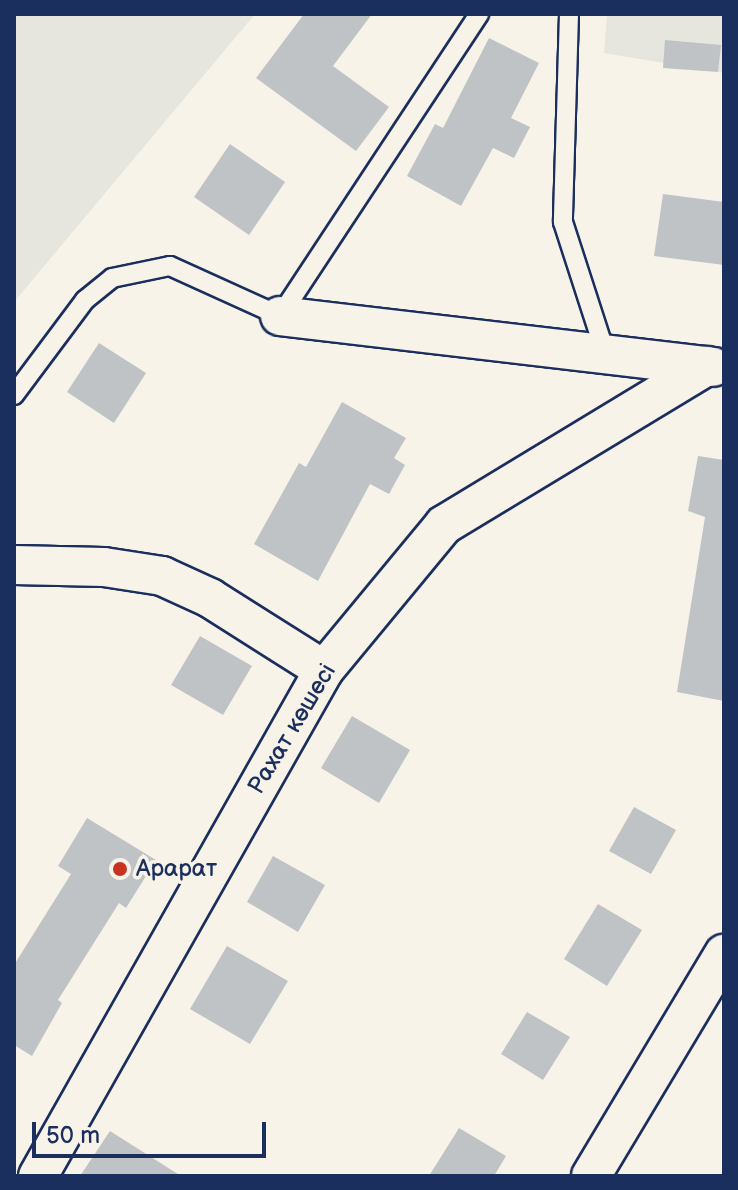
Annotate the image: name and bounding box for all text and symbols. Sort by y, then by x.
street label: Рахат көшесі [242,659,342,799]
place label: Арарат [136,855,217,883]
marker: Арарат [111,860,129,878]
scale bar [36,1106,270,1156]
text: 50 m [46,1121,100,1150]

